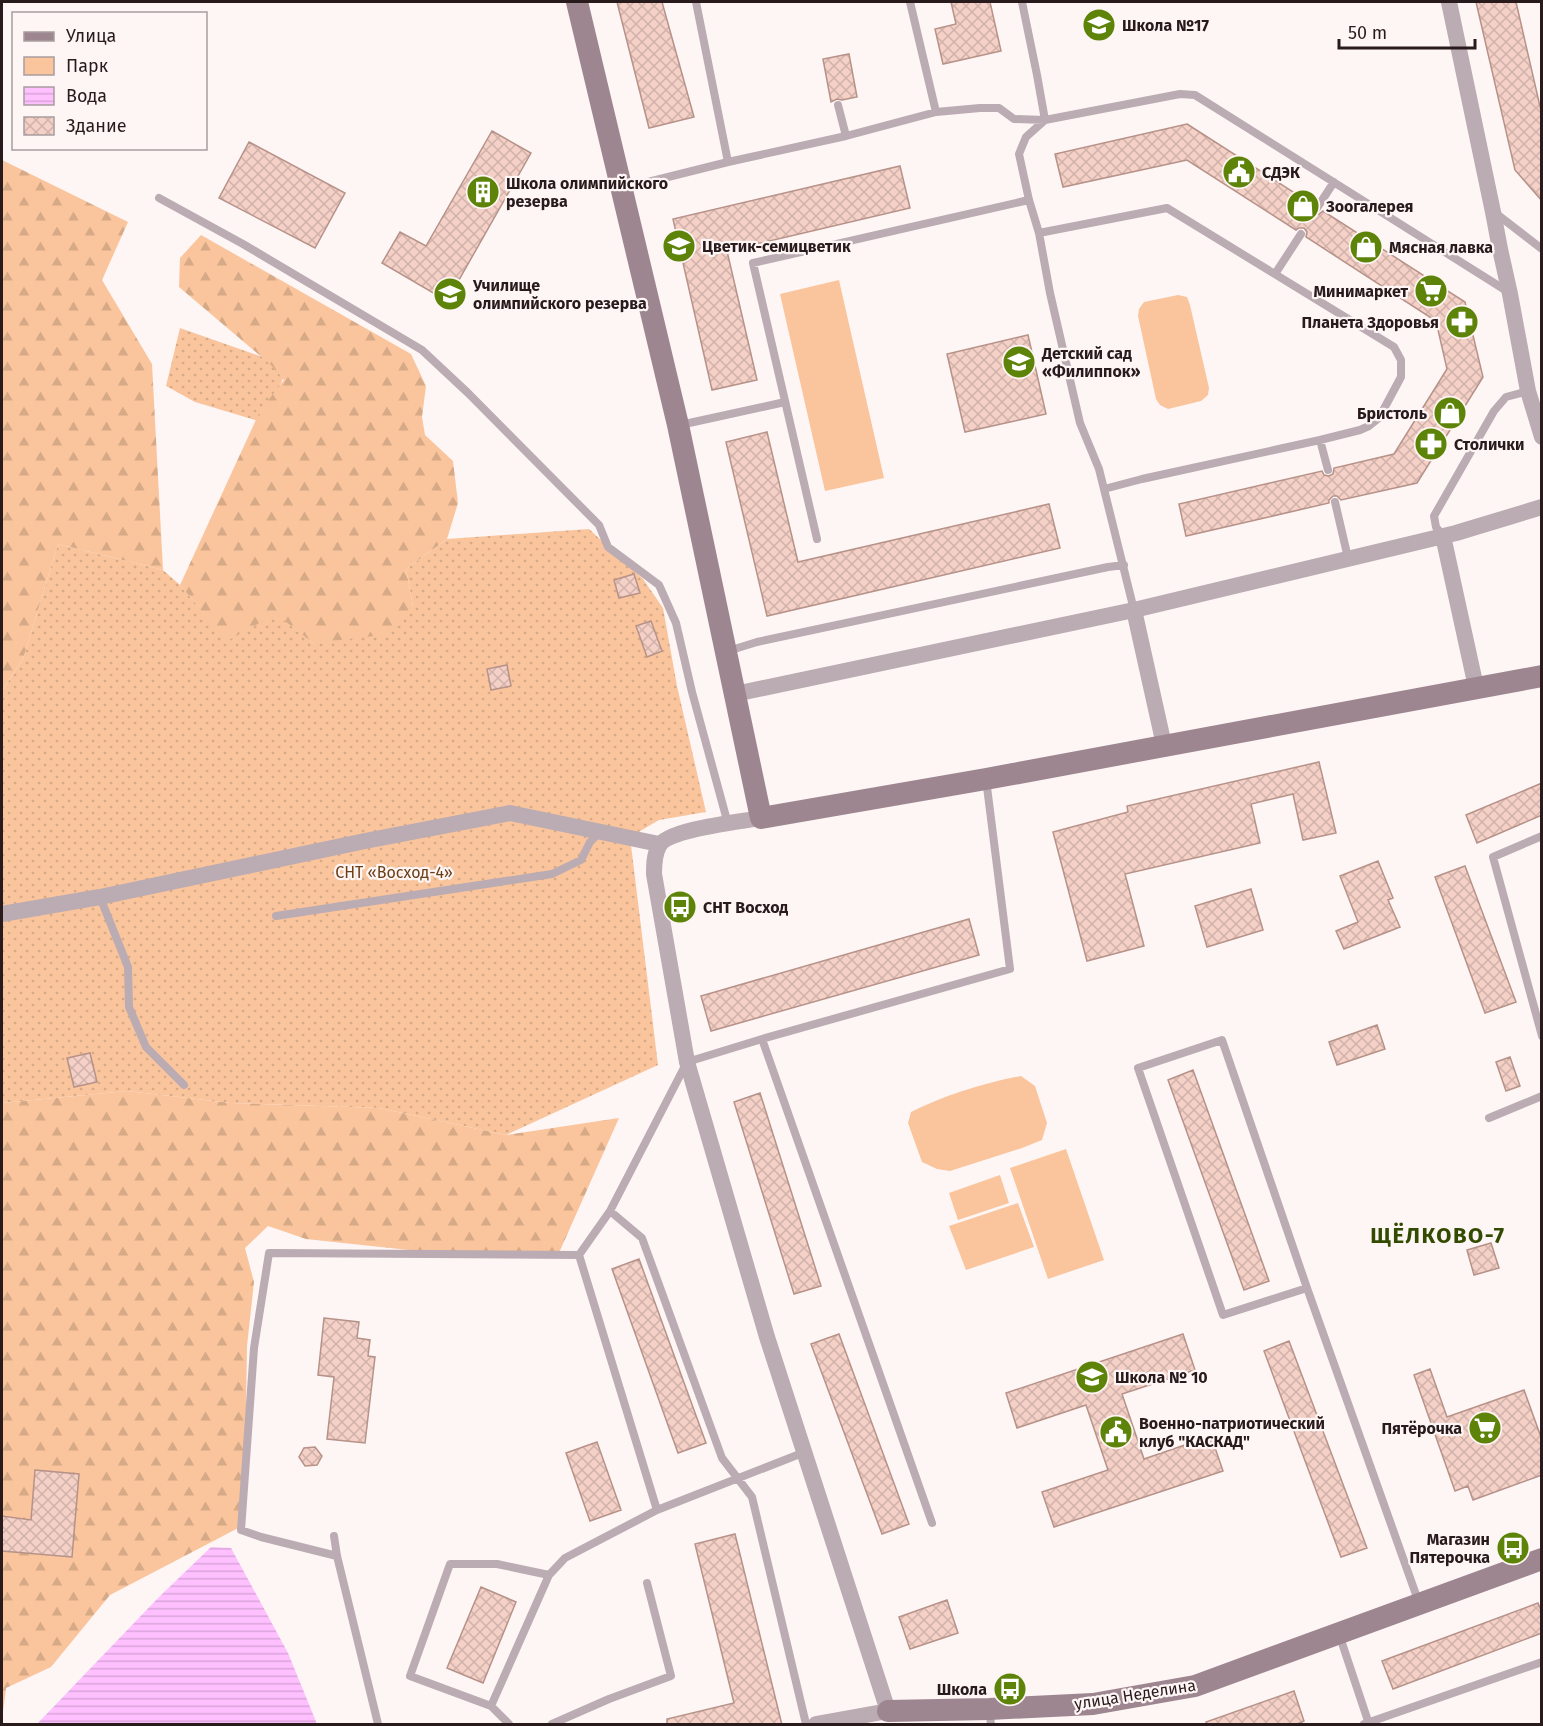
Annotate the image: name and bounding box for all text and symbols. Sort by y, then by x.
school or university icon: Школа №17 [1081,7,1117,43]
legend [12,12,207,150]
scale bar [1339,12,1476,50]
place label: Школа №17 [1122,16,1210,35]
text: 50 m [1348,22,1387,44]
text: Улица [66,25,116,47]
text: Парк [66,55,109,77]
text: Вода [66,85,107,107]
text: Здание [66,115,127,137]
public building icon: СДЭК [1221,154,1257,190]
place label: СДЭК [1262,163,1301,182]
building icon: Школа олимпийского резерва [465,174,501,210]
place label: Школа олимпийского резерва [506,174,668,211]
shop icon: Зоогалерея [1285,188,1321,224]
place label: Зоогалерея [1325,197,1414,216]
school or university icon: Цветик-семицветик [661,228,697,264]
shop icon: Мясная лавка [1348,229,1384,265]
place label: Цветик-семицветик [702,237,851,256]
place label: Мясная лавка [1389,238,1493,257]
supermarket icon: Минимаркет [1413,273,1449,309]
school or university icon: Училище олимпийского резерва [432,276,468,312]
place label: Училище олимпийского резерва [472,276,647,313]
place label: Минимаркет [1314,282,1408,301]
pharmacy icon: Планета Здоровья [1444,304,1480,340]
place label: Планета Здоровья [1301,313,1439,332]
school or university icon: Детский сад «Филиппок» [1001,344,1037,380]
place label: Детский сад «Филиппок» [1041,344,1141,381]
shop icon: Бристоль [1432,395,1468,431]
place label: Бристоль [1357,404,1428,423]
pharmacy icon: Столички [1413,426,1449,462]
place label: Столички [1454,435,1524,454]
park label: СНТ «Восход-4» [335,863,453,882]
bus stop icon: СНТ Восход [662,889,698,925]
place label: СНТ Восход [703,898,788,917]
district label: ЩЁЛКОВО-7 [1370,1222,1506,1249]
school or university icon: Школа № 10 [1074,1359,1110,1395]
place label: Школа № 10 [1115,1368,1208,1387]
supermarket icon: Пятёрочка [1467,1410,1503,1446]
public building icon: Военно-патриотический клуб "КАСКАД" [1098,1414,1134,1450]
place label: Военно-патриотический клуб "КАСКАД" [1139,1414,1325,1451]
place label: Пятёрочка [1381,1419,1462,1438]
place label: Магазин Пятерочка [1409,1530,1490,1567]
bus stop icon: Магазин Пятерочка [1495,1530,1531,1566]
bus stop icon: Школа [992,1671,1028,1707]
street label: улица Неделина [1073,1676,1197,1713]
place label: Школа [937,1680,987,1699]

